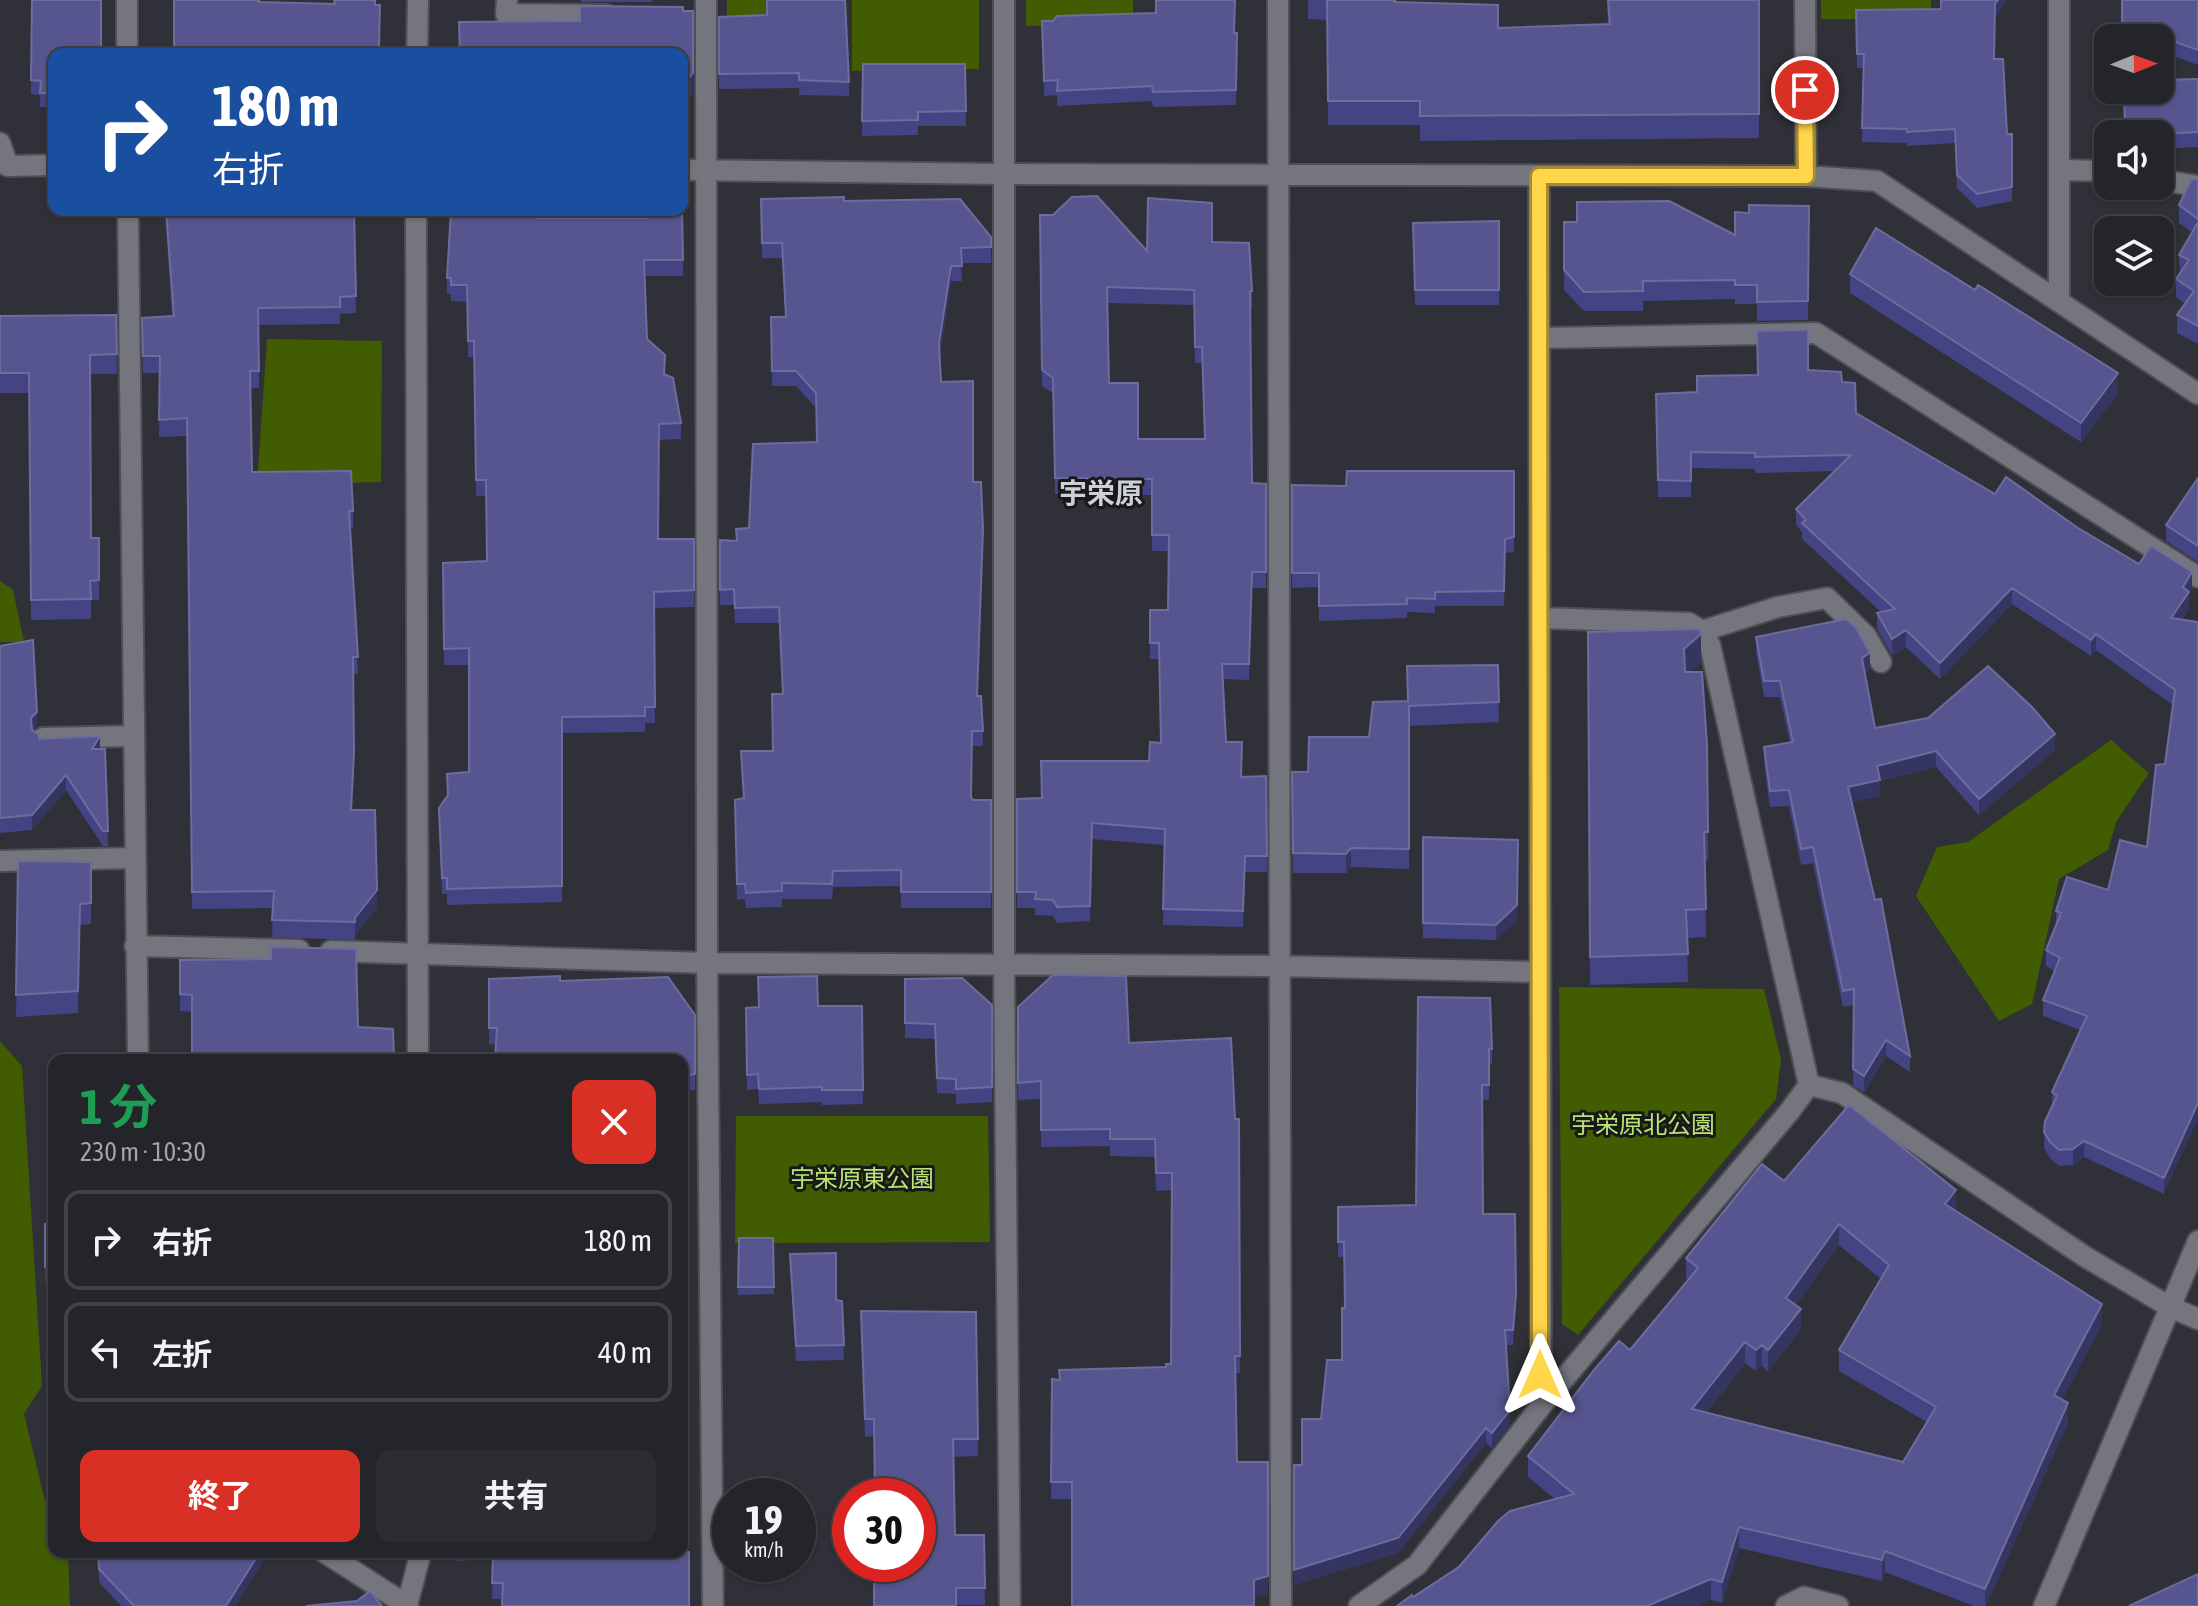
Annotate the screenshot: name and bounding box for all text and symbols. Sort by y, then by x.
north arrow [2094,24,2174,104]
map controls [2094,24,2174,296]
pin [1771,56,1839,124]
icon: arrive [1783,68,1827,112]
text: 180 m [212,74,339,138]
icon: right [80,80,184,184]
button: sound [2094,120,2174,200]
text: 右折 [212,148,284,190]
button: layers [2094,216,2174,296]
district label: 宇栄原 [1059,477,1143,509]
text: 1 分 [80,1079,157,1134]
button: close [572,1080,656,1164]
park label: 宇栄原北公園 [1571,1111,1715,1138]
text: 230 m · 10:30 [80,1137,206,1167]
park label: 宇栄原東公園 [790,1165,934,1192]
icon: right [84,1218,128,1262]
text: 180 m [584,1223,652,1257]
text: 右折 [152,1225,212,1259]
icon: left [84,1330,128,1374]
position arrow [1498,1333,1582,1417]
text: 40 m [598,1335,652,1369]
text: 左折 [152,1337,212,1371]
button: 終了 [80,1450,360,1542]
button: 共有 [376,1450,656,1542]
speed limit sign: 30 [832,1478,936,1582]
text: 19 [745,1497,783,1542]
text: km/h [744,1538,784,1561]

